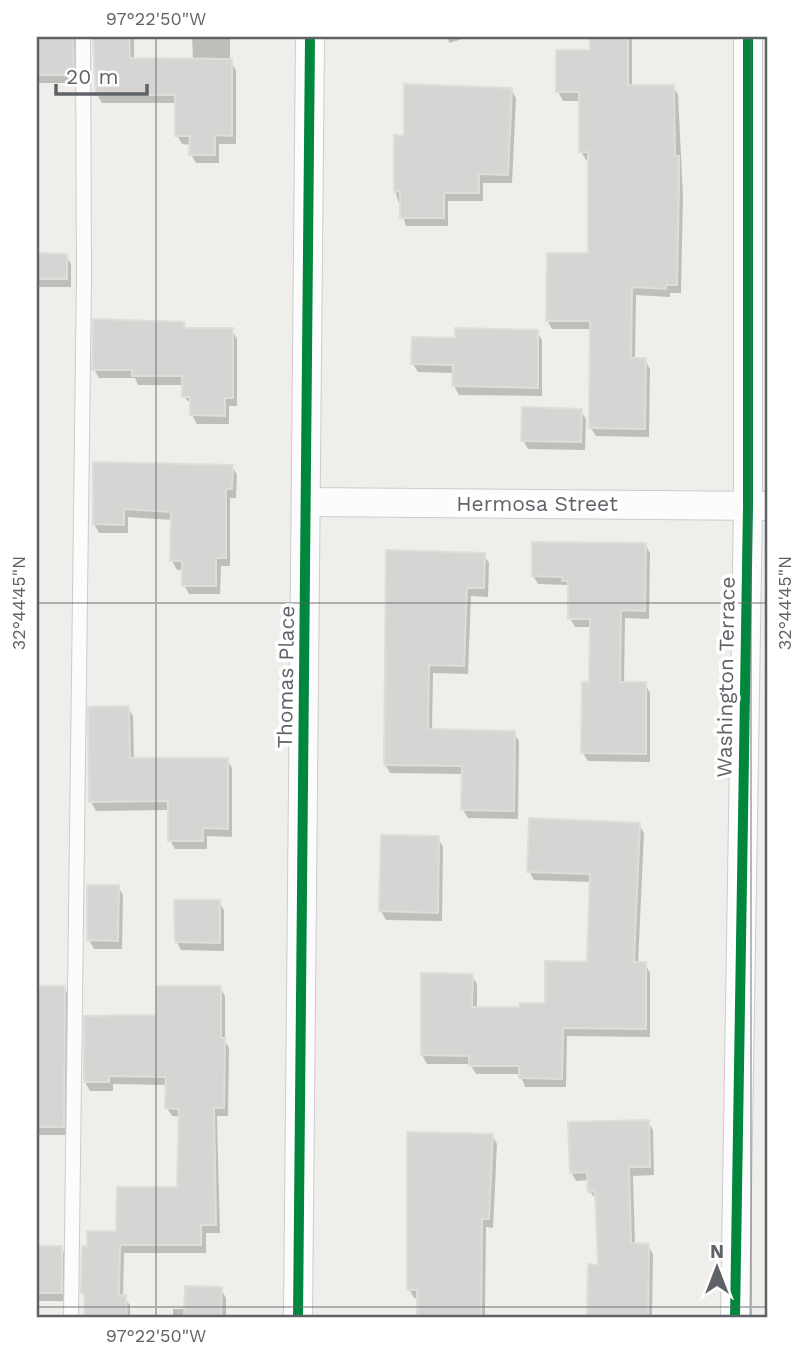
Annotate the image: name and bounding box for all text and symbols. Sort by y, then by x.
text: 97°22'50"W [106,8,206,29]
scale bar [56,52,147,96]
text: 20 m [66,64,118,89]
street label: Hermosa Street [456,491,618,516]
text: 32°44'45"N [8,556,29,650]
text: 32°44'45"N [774,556,795,650]
street label: Washington Terrace [711,576,740,778]
street label: Thomas Place [272,605,299,749]
north arrow [682,1232,752,1302]
text: N [710,1240,724,1263]
text: 97°22'50"W [106,1325,206,1346]

